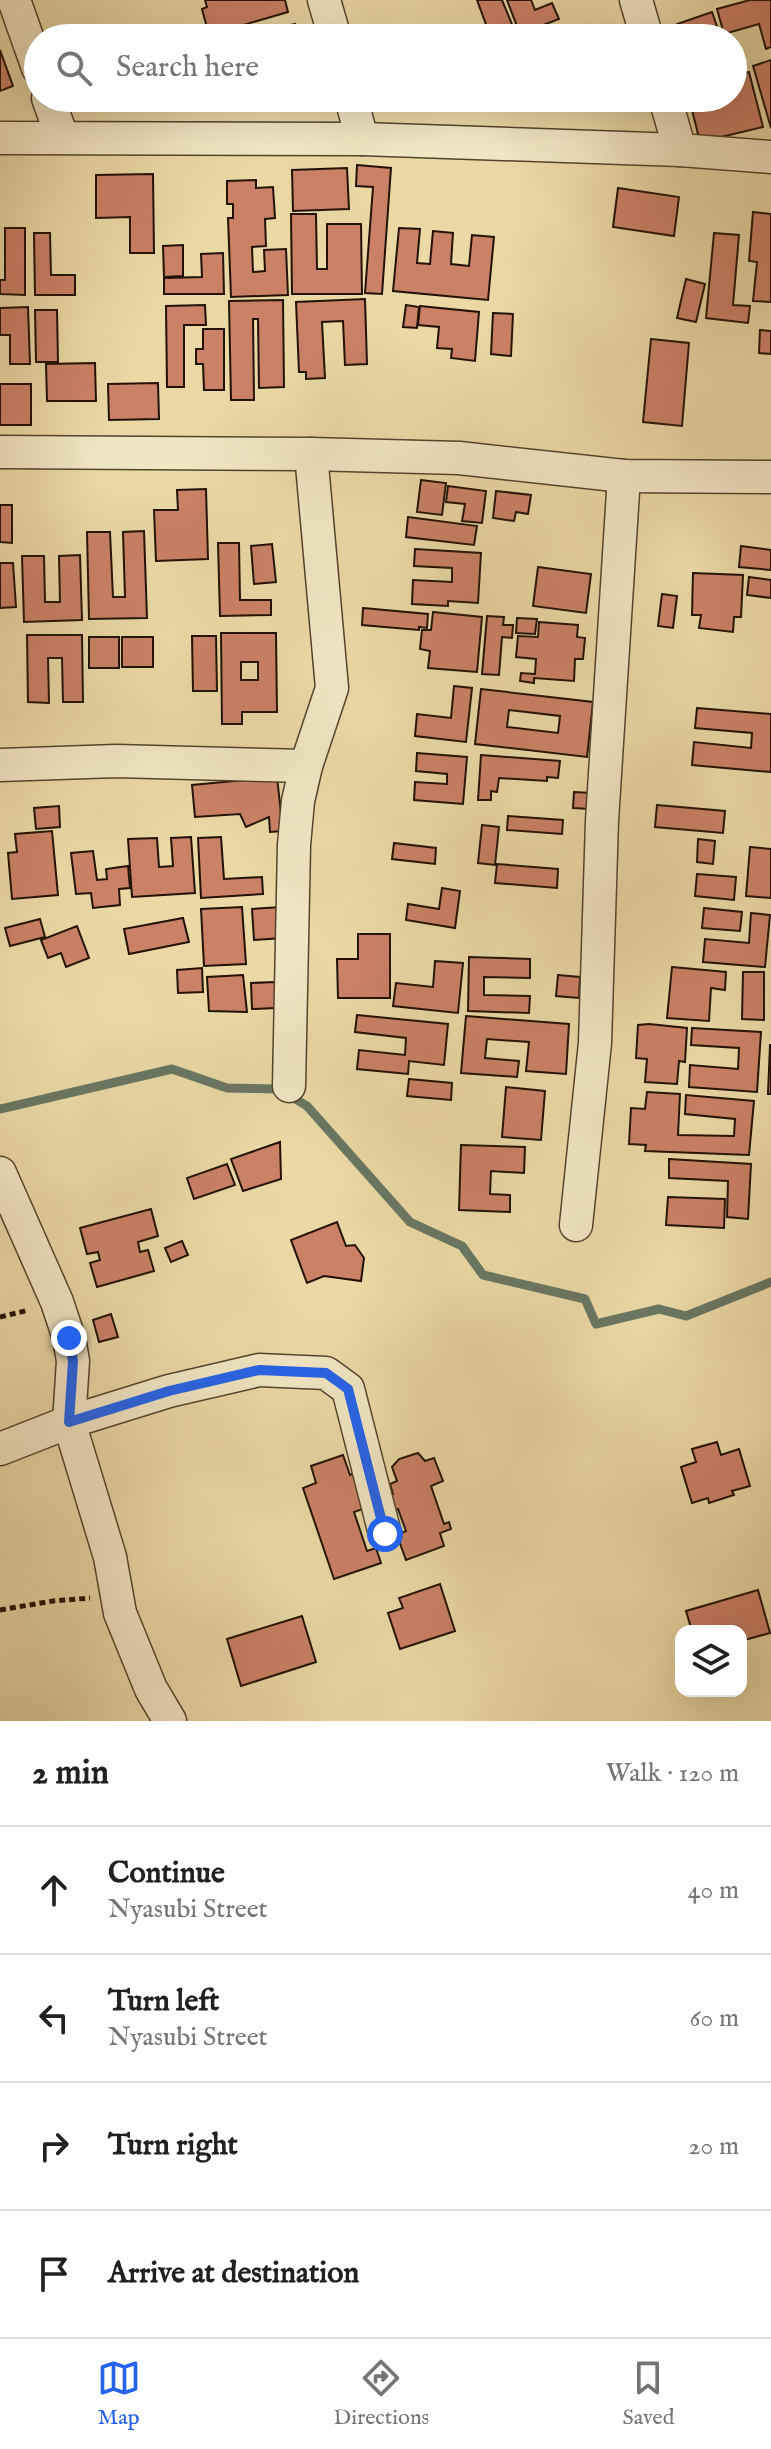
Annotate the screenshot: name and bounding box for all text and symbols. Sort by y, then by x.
search box [24,24,747,112]
icon: search [52,46,96,90]
text: Search here [116,49,259,87]
route end [51,1320,87,1356]
route start [367,1516,403,1552]
map controls [675,1625,747,1697]
button: layers [675,1625,747,1697]
text: 2 min [32,1752,109,1795]
text: Walk · 120 m [606,1757,739,1790]
text: Continue [108,1855,225,1893]
icon: ahead [32,1868,76,1912]
text: 40 m [688,1874,739,1907]
text: Nyasubi Street [108,1893,268,1926]
text: Turn left [108,1983,219,2021]
icon: left [32,1996,76,2040]
text: 60 m [690,2002,739,2035]
text: Nyasubi Street [108,2021,268,2054]
icon: right [32,2124,76,2168]
text: Turn right [108,2127,238,2165]
text: 20 m [688,2130,739,2163]
icon: arrive [32,2252,76,2296]
text: Arrive at destination [108,2255,359,2293]
tab: Map [97,2356,141,2432]
tab: Directions [334,2356,429,2432]
tab: Saved [622,2356,674,2432]

